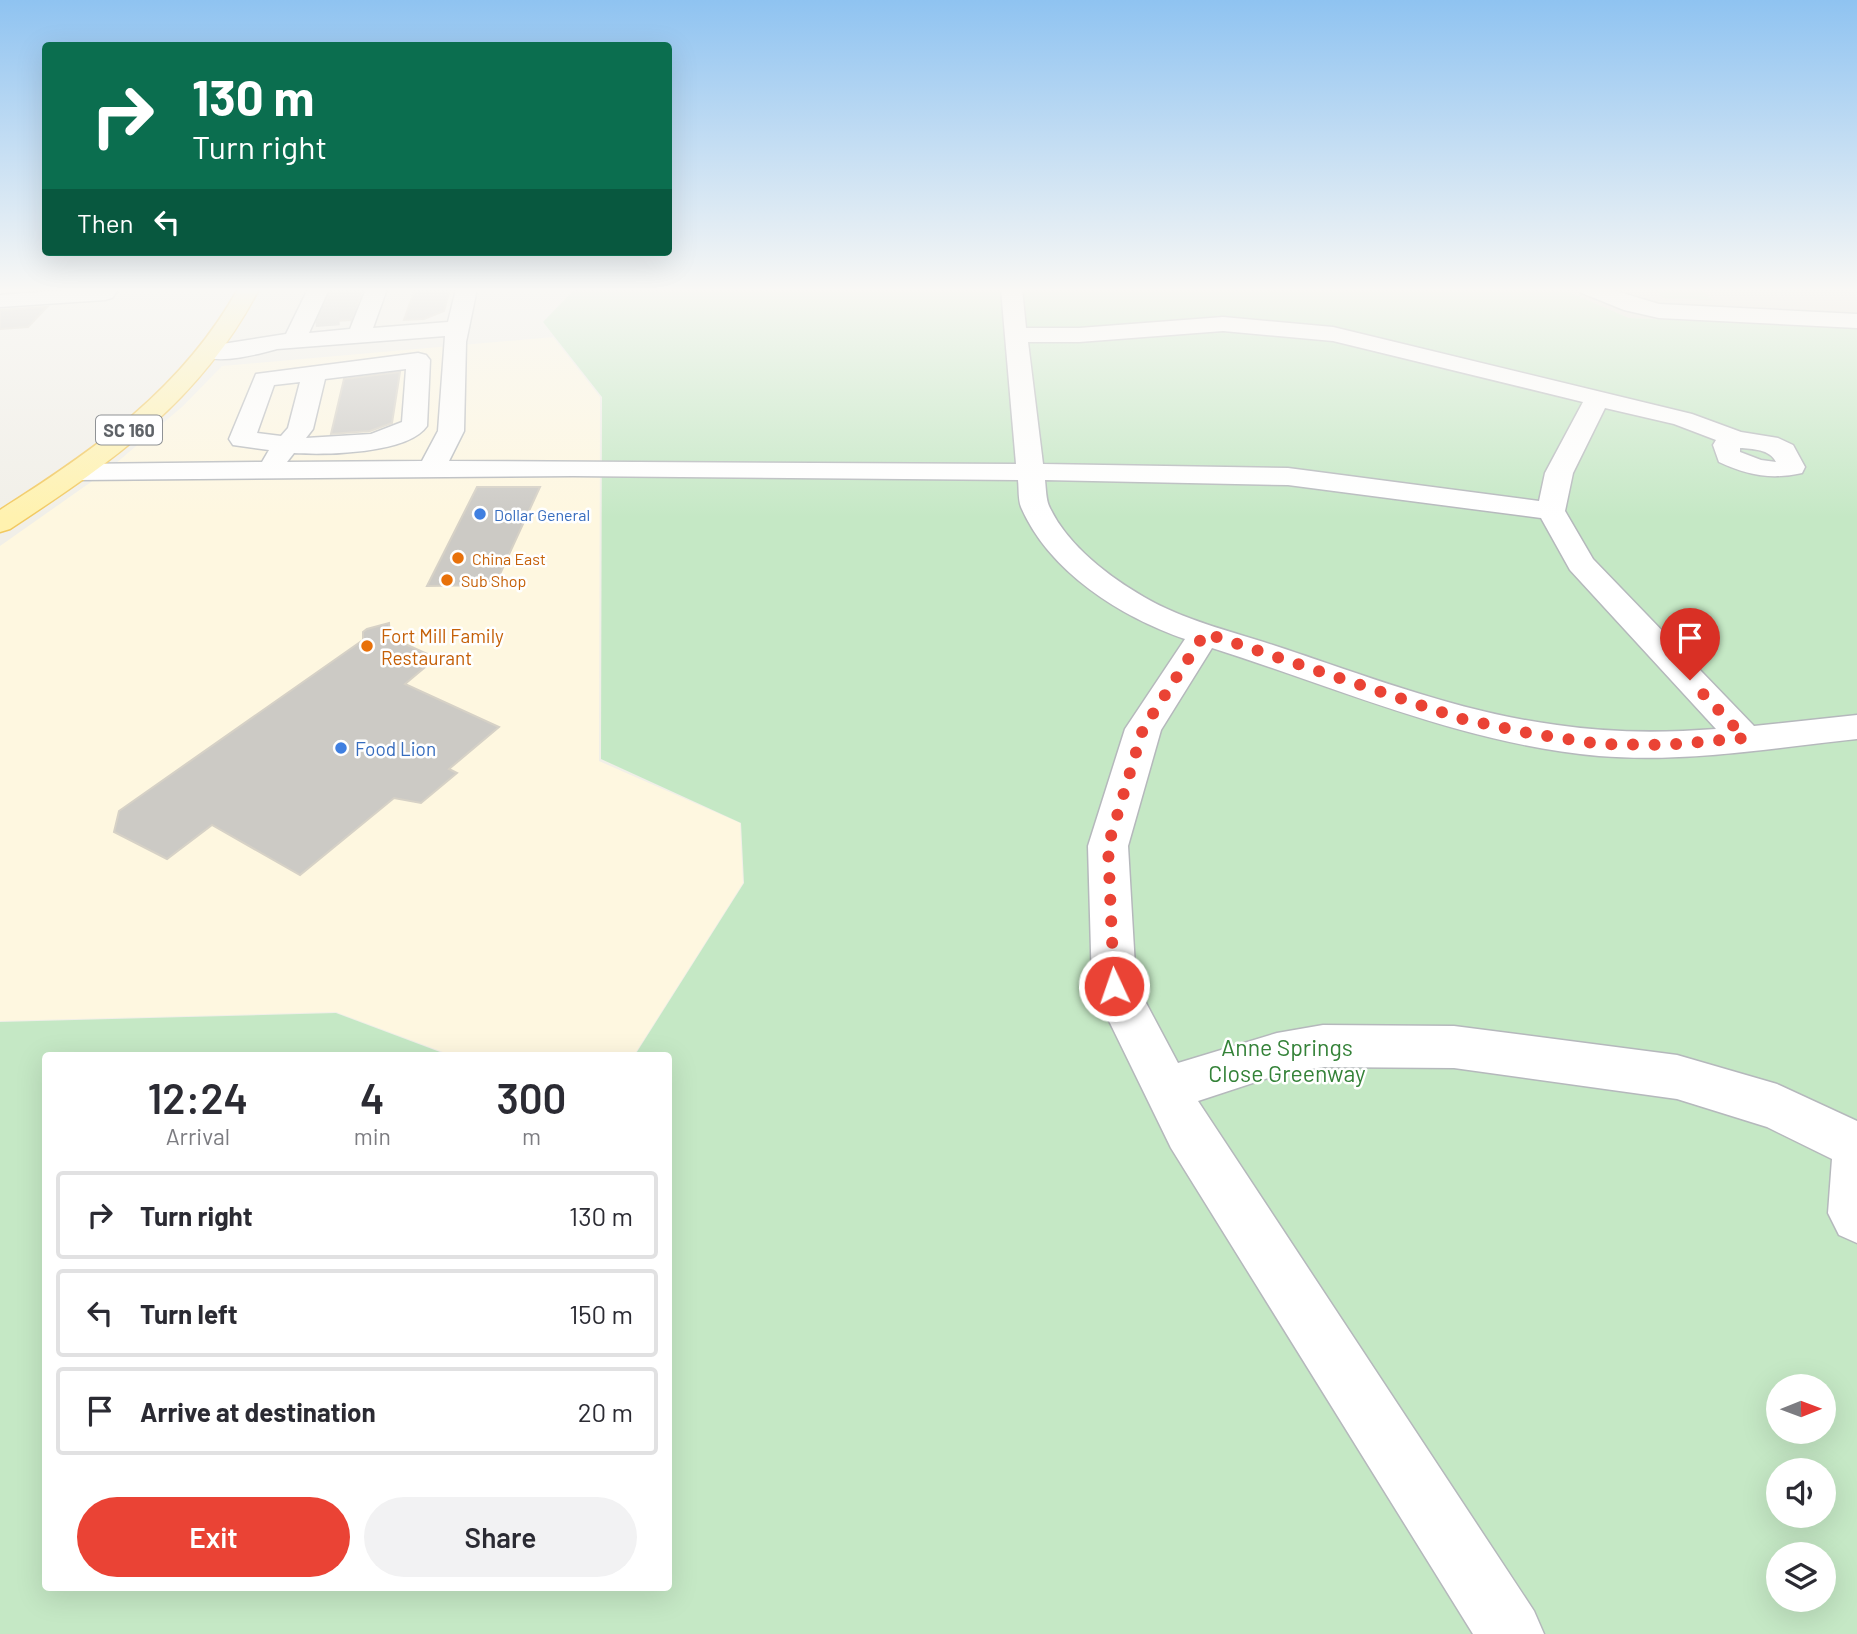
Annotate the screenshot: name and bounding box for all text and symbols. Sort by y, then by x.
text: 130 m [192,67,314,126]
icon: right [77,70,168,161]
text: Turn right [192,127,327,165]
icon: left [148,203,186,241]
text: Then [77,207,134,238]
road number: SC 160 [96,416,162,444]
place label: Dollar General [494,505,590,524]
marker: Dollar General [472,506,488,522]
place label: China East [472,549,546,568]
marker: China East [450,550,466,566]
place label: Sub Shop [461,571,526,590]
marker: Sub Shop [439,572,455,588]
pin [1660,608,1720,680]
icon: arrive [1671,619,1709,657]
place label: Fort Mill Family Restaurant [381,624,504,669]
marker: Fort Mill Family Restaurant [359,638,375,654]
place label: Food Lion [355,737,436,760]
marker: Food Lion [333,740,349,756]
position arrow [1077,949,1151,1023]
park label: Anne Springs Close Greenway [1208,1033,1366,1087]
text: 12:24 [148,1072,248,1122]
text: 4 [360,1072,385,1122]
text: 300 [496,1072,566,1122]
text: Arrival [166,1122,230,1150]
text: min [354,1122,391,1150]
text: m [522,1122,541,1150]
icon: right [81,1196,119,1234]
text: Turn right [140,1200,253,1231]
text: 130 m [569,1200,633,1231]
icon: left [81,1294,119,1332]
text: Turn left [140,1298,238,1329]
text: 150 m [569,1298,633,1329]
north arrow [1766,1374,1836,1444]
map controls [1766,1374,1836,1612]
icon: arrive [81,1392,119,1430]
text: Arrive at destination [140,1396,376,1427]
text: 20 m [578,1396,633,1427]
button: sound [1766,1458,1836,1528]
button: Exit [77,1497,350,1577]
button: Share [364,1497,637,1577]
button: layers [1766,1542,1836,1612]

